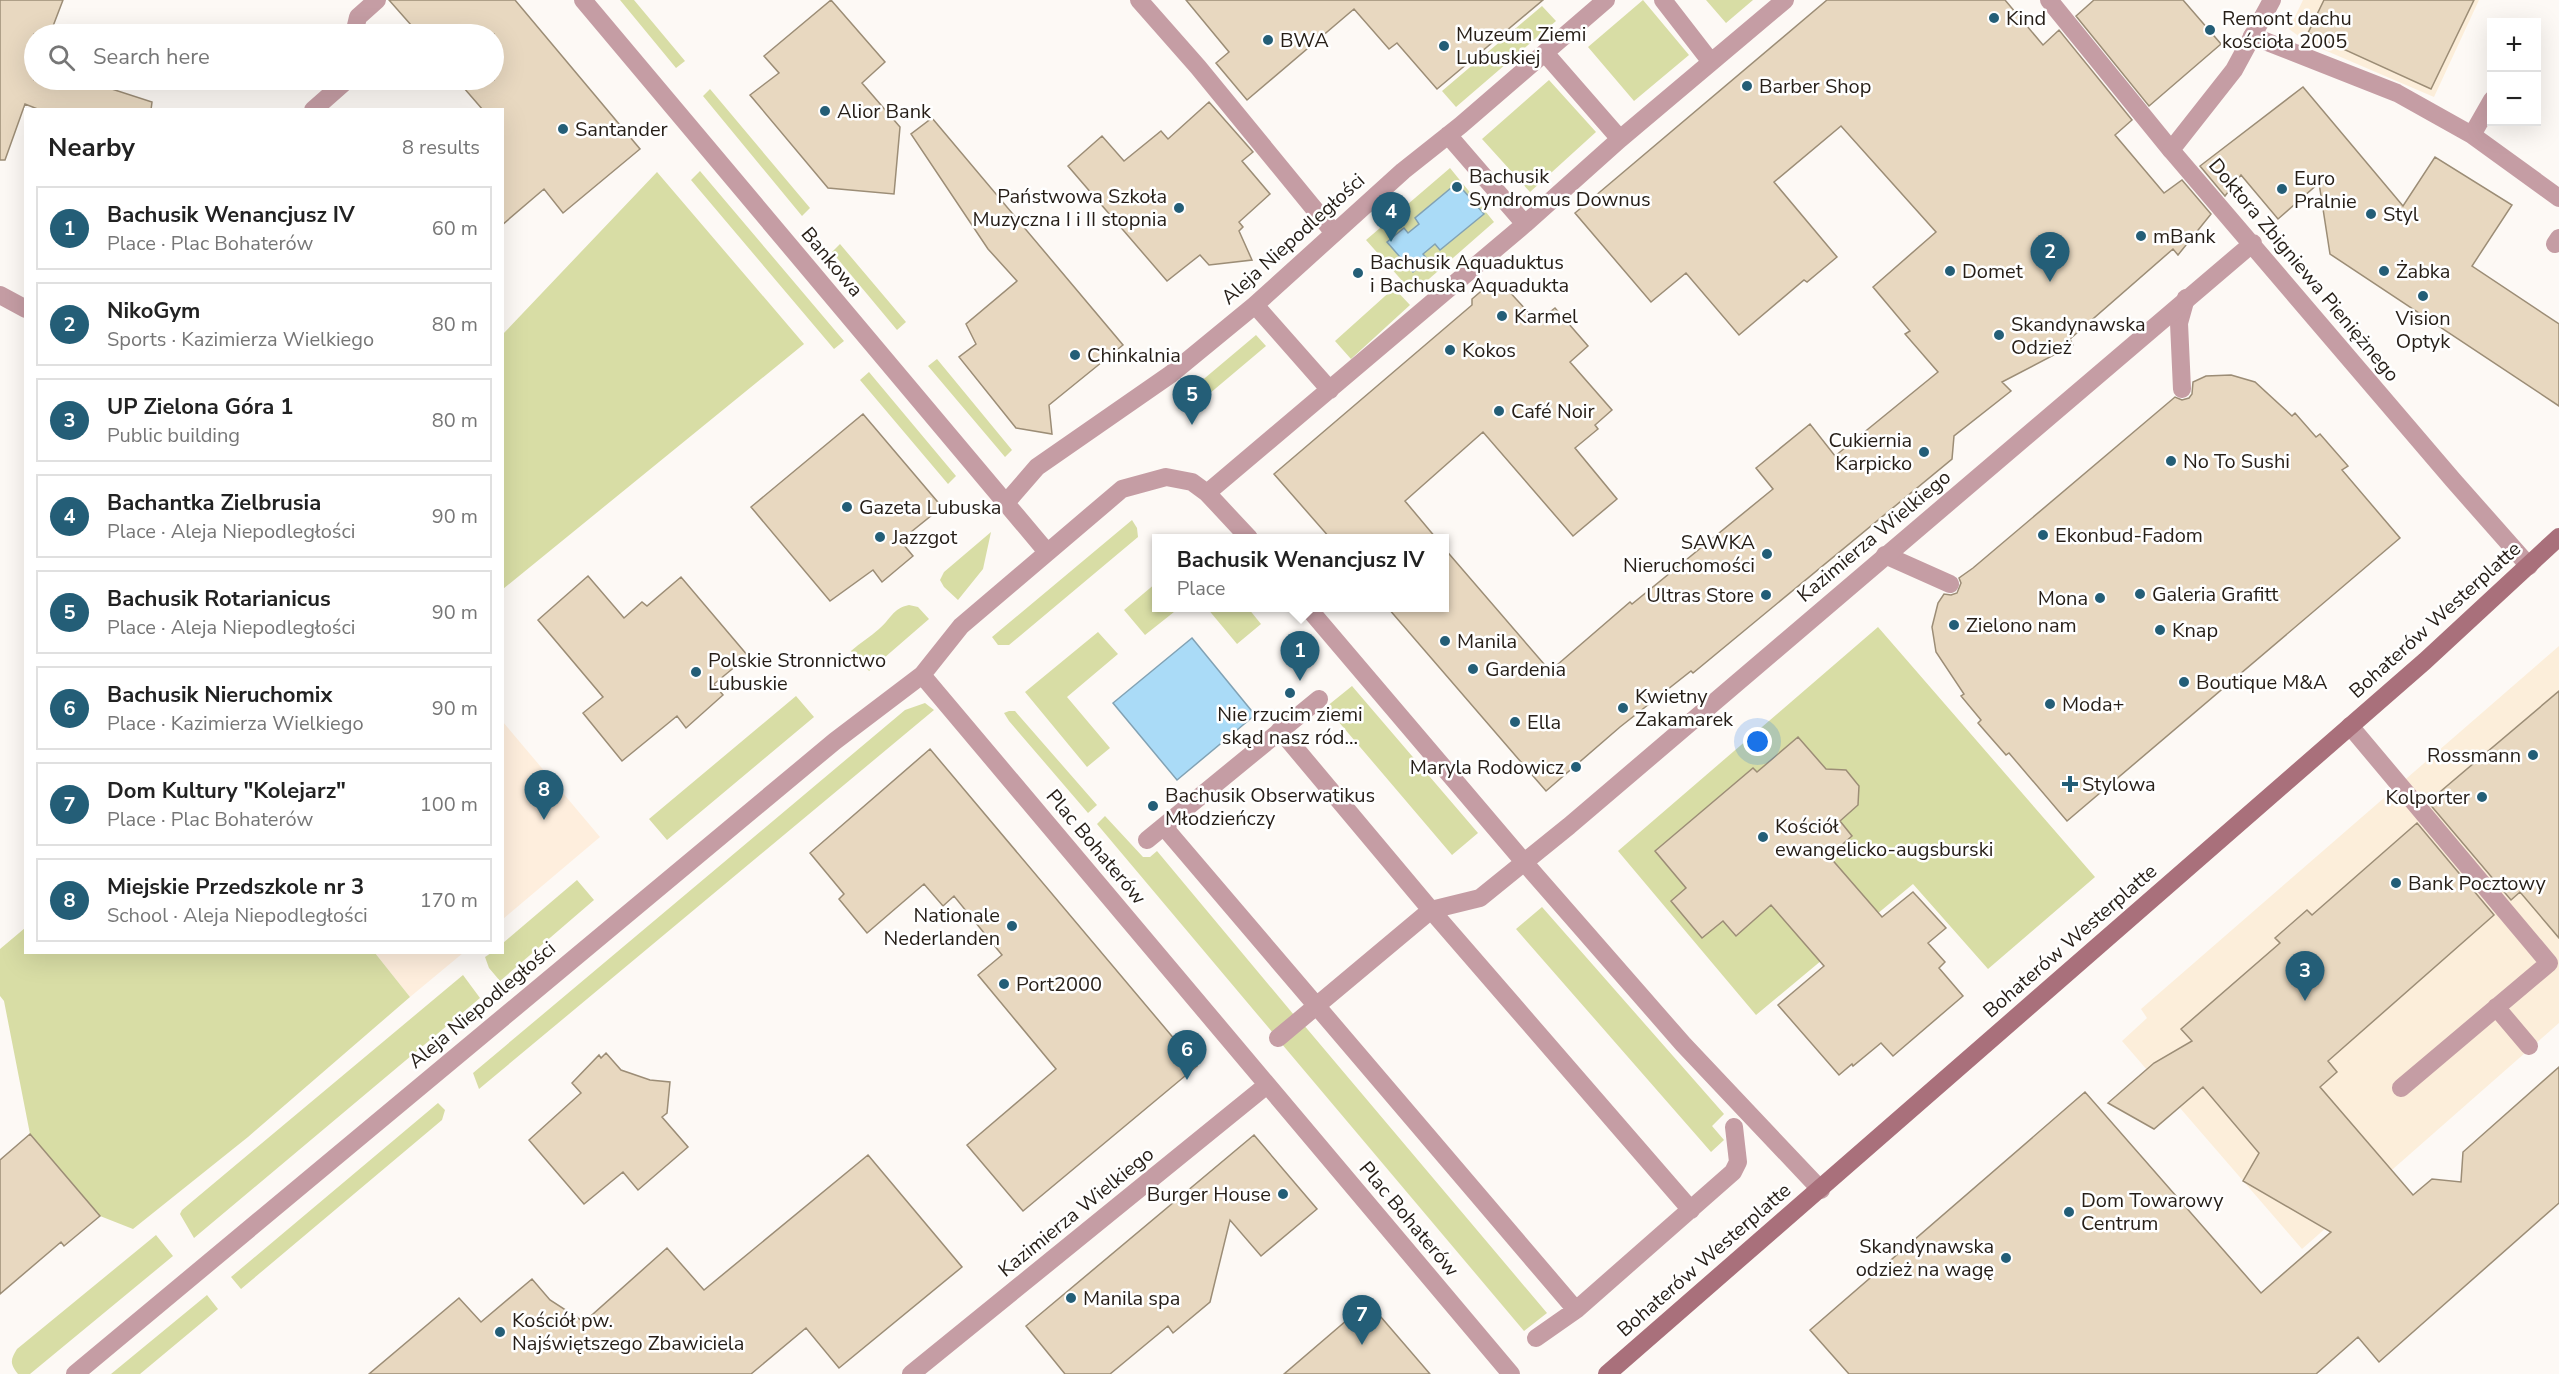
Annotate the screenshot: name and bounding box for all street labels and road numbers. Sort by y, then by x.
street label: Doktora Zbigniewa Pieniężnego [2202,153,2406,387]
street label: Aleja Niepodległości [1215,167,1371,311]
street label: Bankowa [795,221,869,303]
street label: Kazimierza Wielkiego [1791,464,1957,608]
street label: Bohaterów Westerplatte [2343,536,2527,704]
street label: Plac Bohaterów [1040,784,1152,910]
street label: Bohaterów Westerplatte [1977,858,2163,1024]
street label: Aleja Niepodległości [403,935,561,1075]
street label: Kazimierza Wielkiego [993,1141,1159,1283]
street label: Plac Bohaterów [1353,1156,1465,1282]
street label: Bohaterów Westerplatte [1611,1177,1797,1343]

